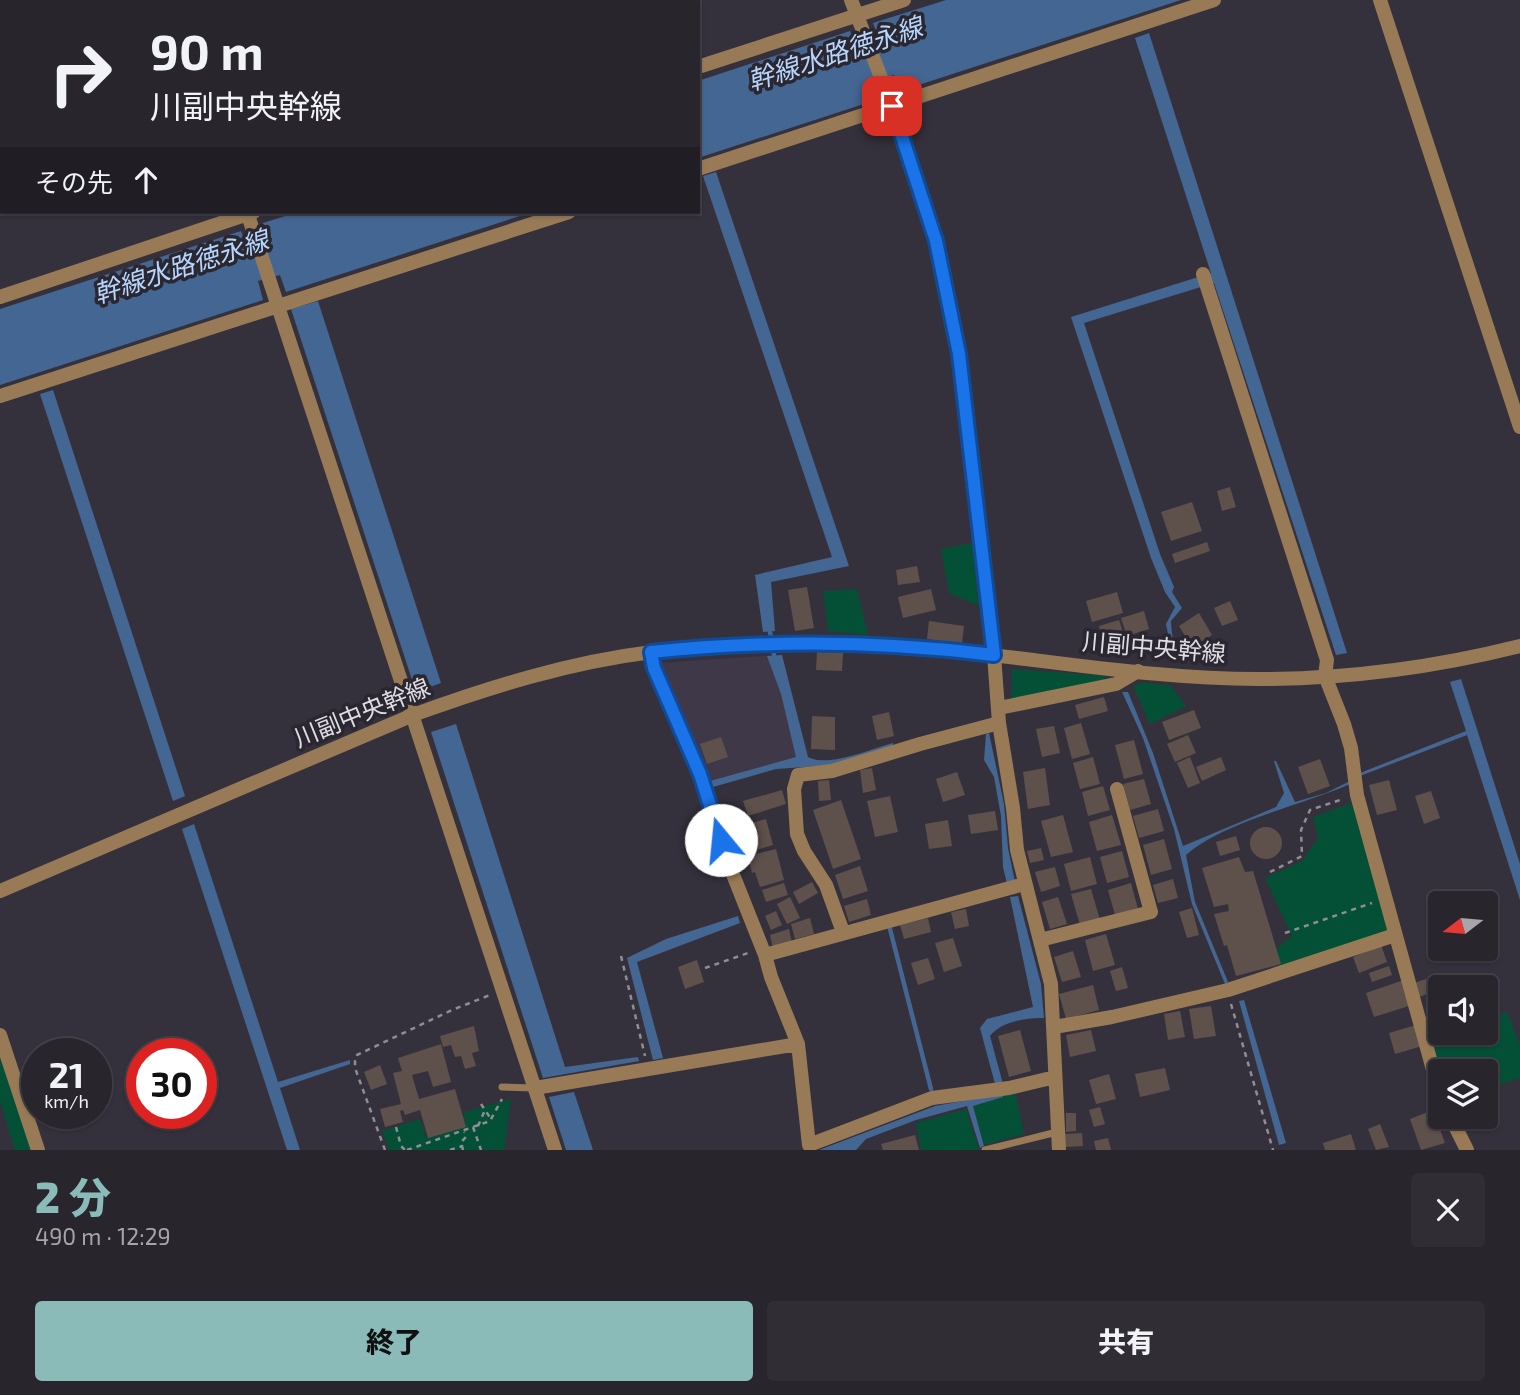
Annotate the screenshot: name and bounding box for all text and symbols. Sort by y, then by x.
water label: 幹線水路徳永線 [743,9,929,95]
text: 90 m [150,21,264,80]
icon: right [35,28,126,119]
pin [862,76,922,136]
text: 川副中央幹線 [150,86,342,124]
icon: arrive [873,87,911,125]
icon: ahead [127,161,165,199]
text: その先 [35,166,113,197]
water label: 幹線水路徳永線 [89,222,275,308]
street label: 川副中央幹線 [1081,626,1227,667]
street label: 川副中央幹線 [289,671,434,752]
position arrow [684,803,758,877]
north arrow [1428,891,1498,961]
map controls [1428,891,1498,1129]
button: sound [1428,975,1498,1045]
speed limit sign: 30 [126,1038,217,1129]
text: 21 [49,1053,84,1095]
button: layers [1428,1059,1498,1129]
text: km/h [44,1090,89,1112]
text: 2 分 [35,1171,111,1221]
button: close [1411,1173,1485,1247]
text: 490 m · 12:29 [35,1222,171,1250]
button: 終了 [35,1301,753,1381]
button: 共有 [767,1301,1485,1381]

